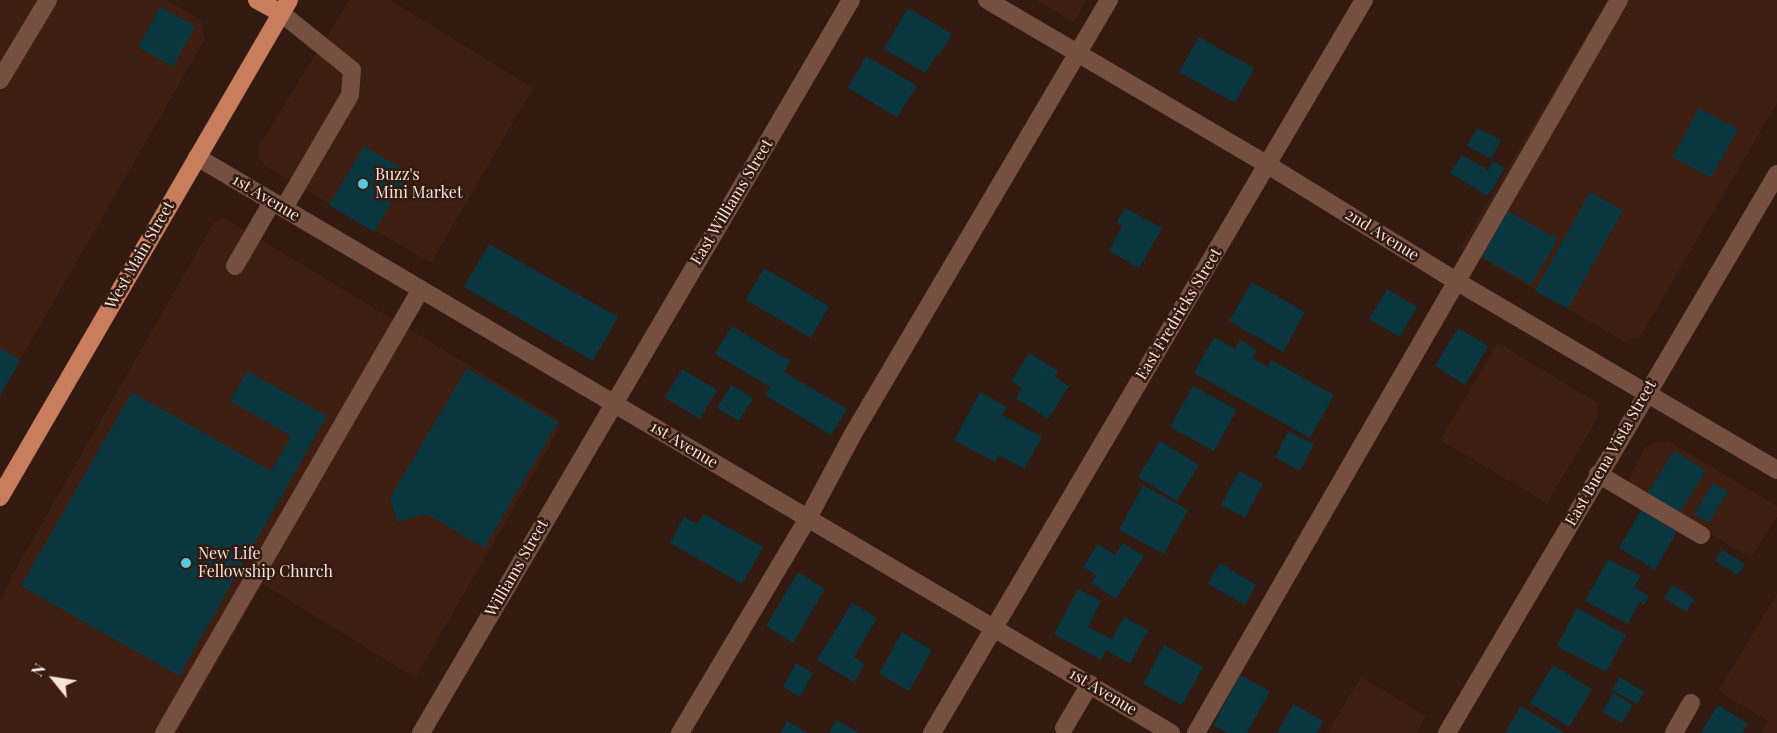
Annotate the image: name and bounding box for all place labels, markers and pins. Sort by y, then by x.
place label: Buzz's Mini Market [375,165,463,203]
marker: Buzz's Mini Market [356,177,370,191]
place label: New Life Fellowship Church [198,544,333,582]
marker: New Life Fellowship Church [179,556,193,570]

